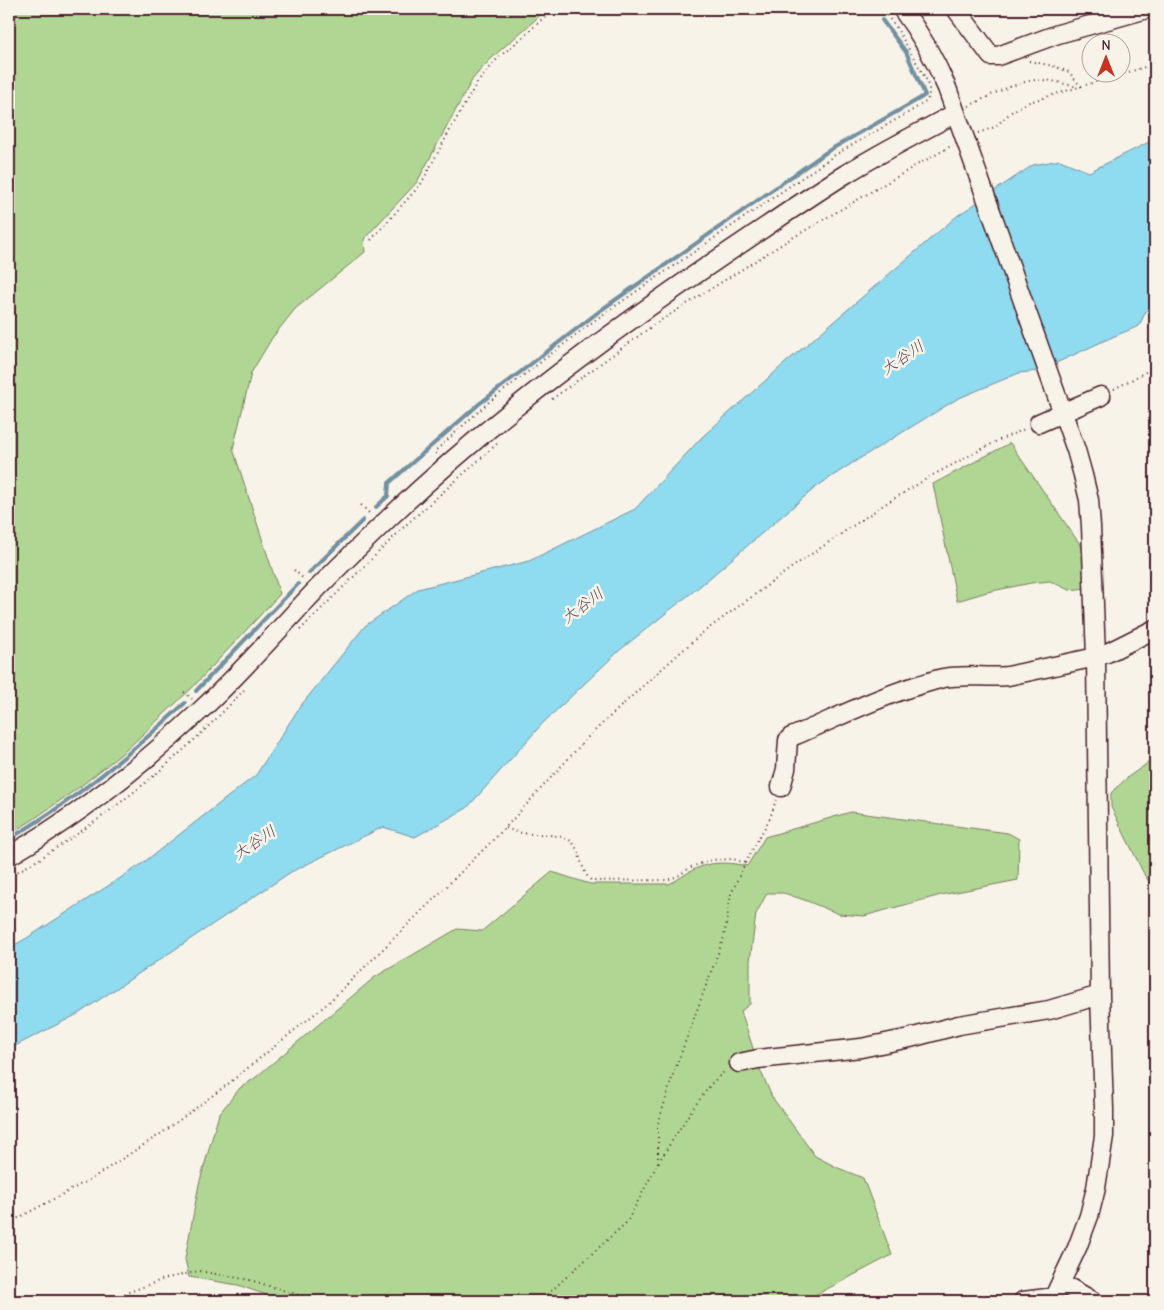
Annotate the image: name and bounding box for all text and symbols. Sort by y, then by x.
north arrow [1082,32,1132,82]
text: N [1101,37,1111,54]
water label: 大谷川 [878,337,927,379]
water label: 大谷川 [558,584,607,627]
water label: 大谷川 [230,822,279,864]

